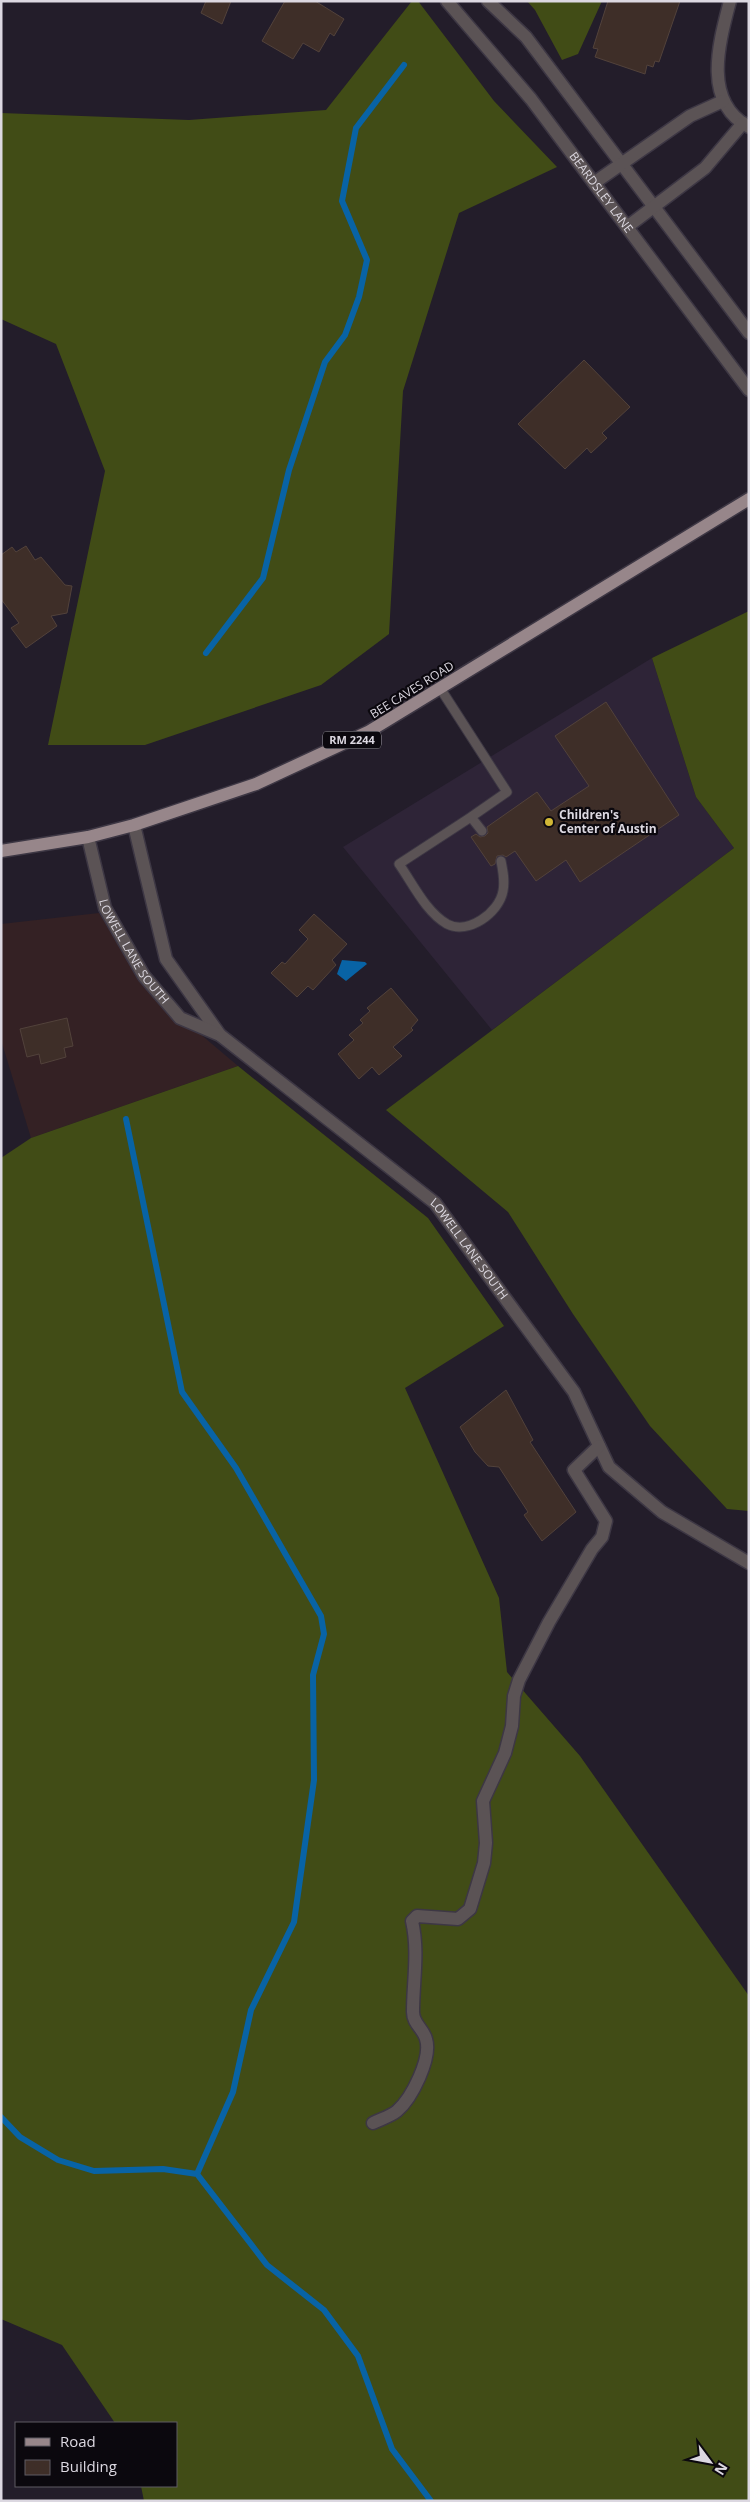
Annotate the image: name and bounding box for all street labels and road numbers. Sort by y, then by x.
street label: BEARDSLEY LANE [566,148,637,236]
street label: BEE CAVES ROAD [367,657,457,722]
road number: RM 2244 [323,732,381,748]
street label: LOWELL LANE SOUTH [95,897,173,1007]
street label: LOWELL LANE SOUTH [427,1193,512,1303]

